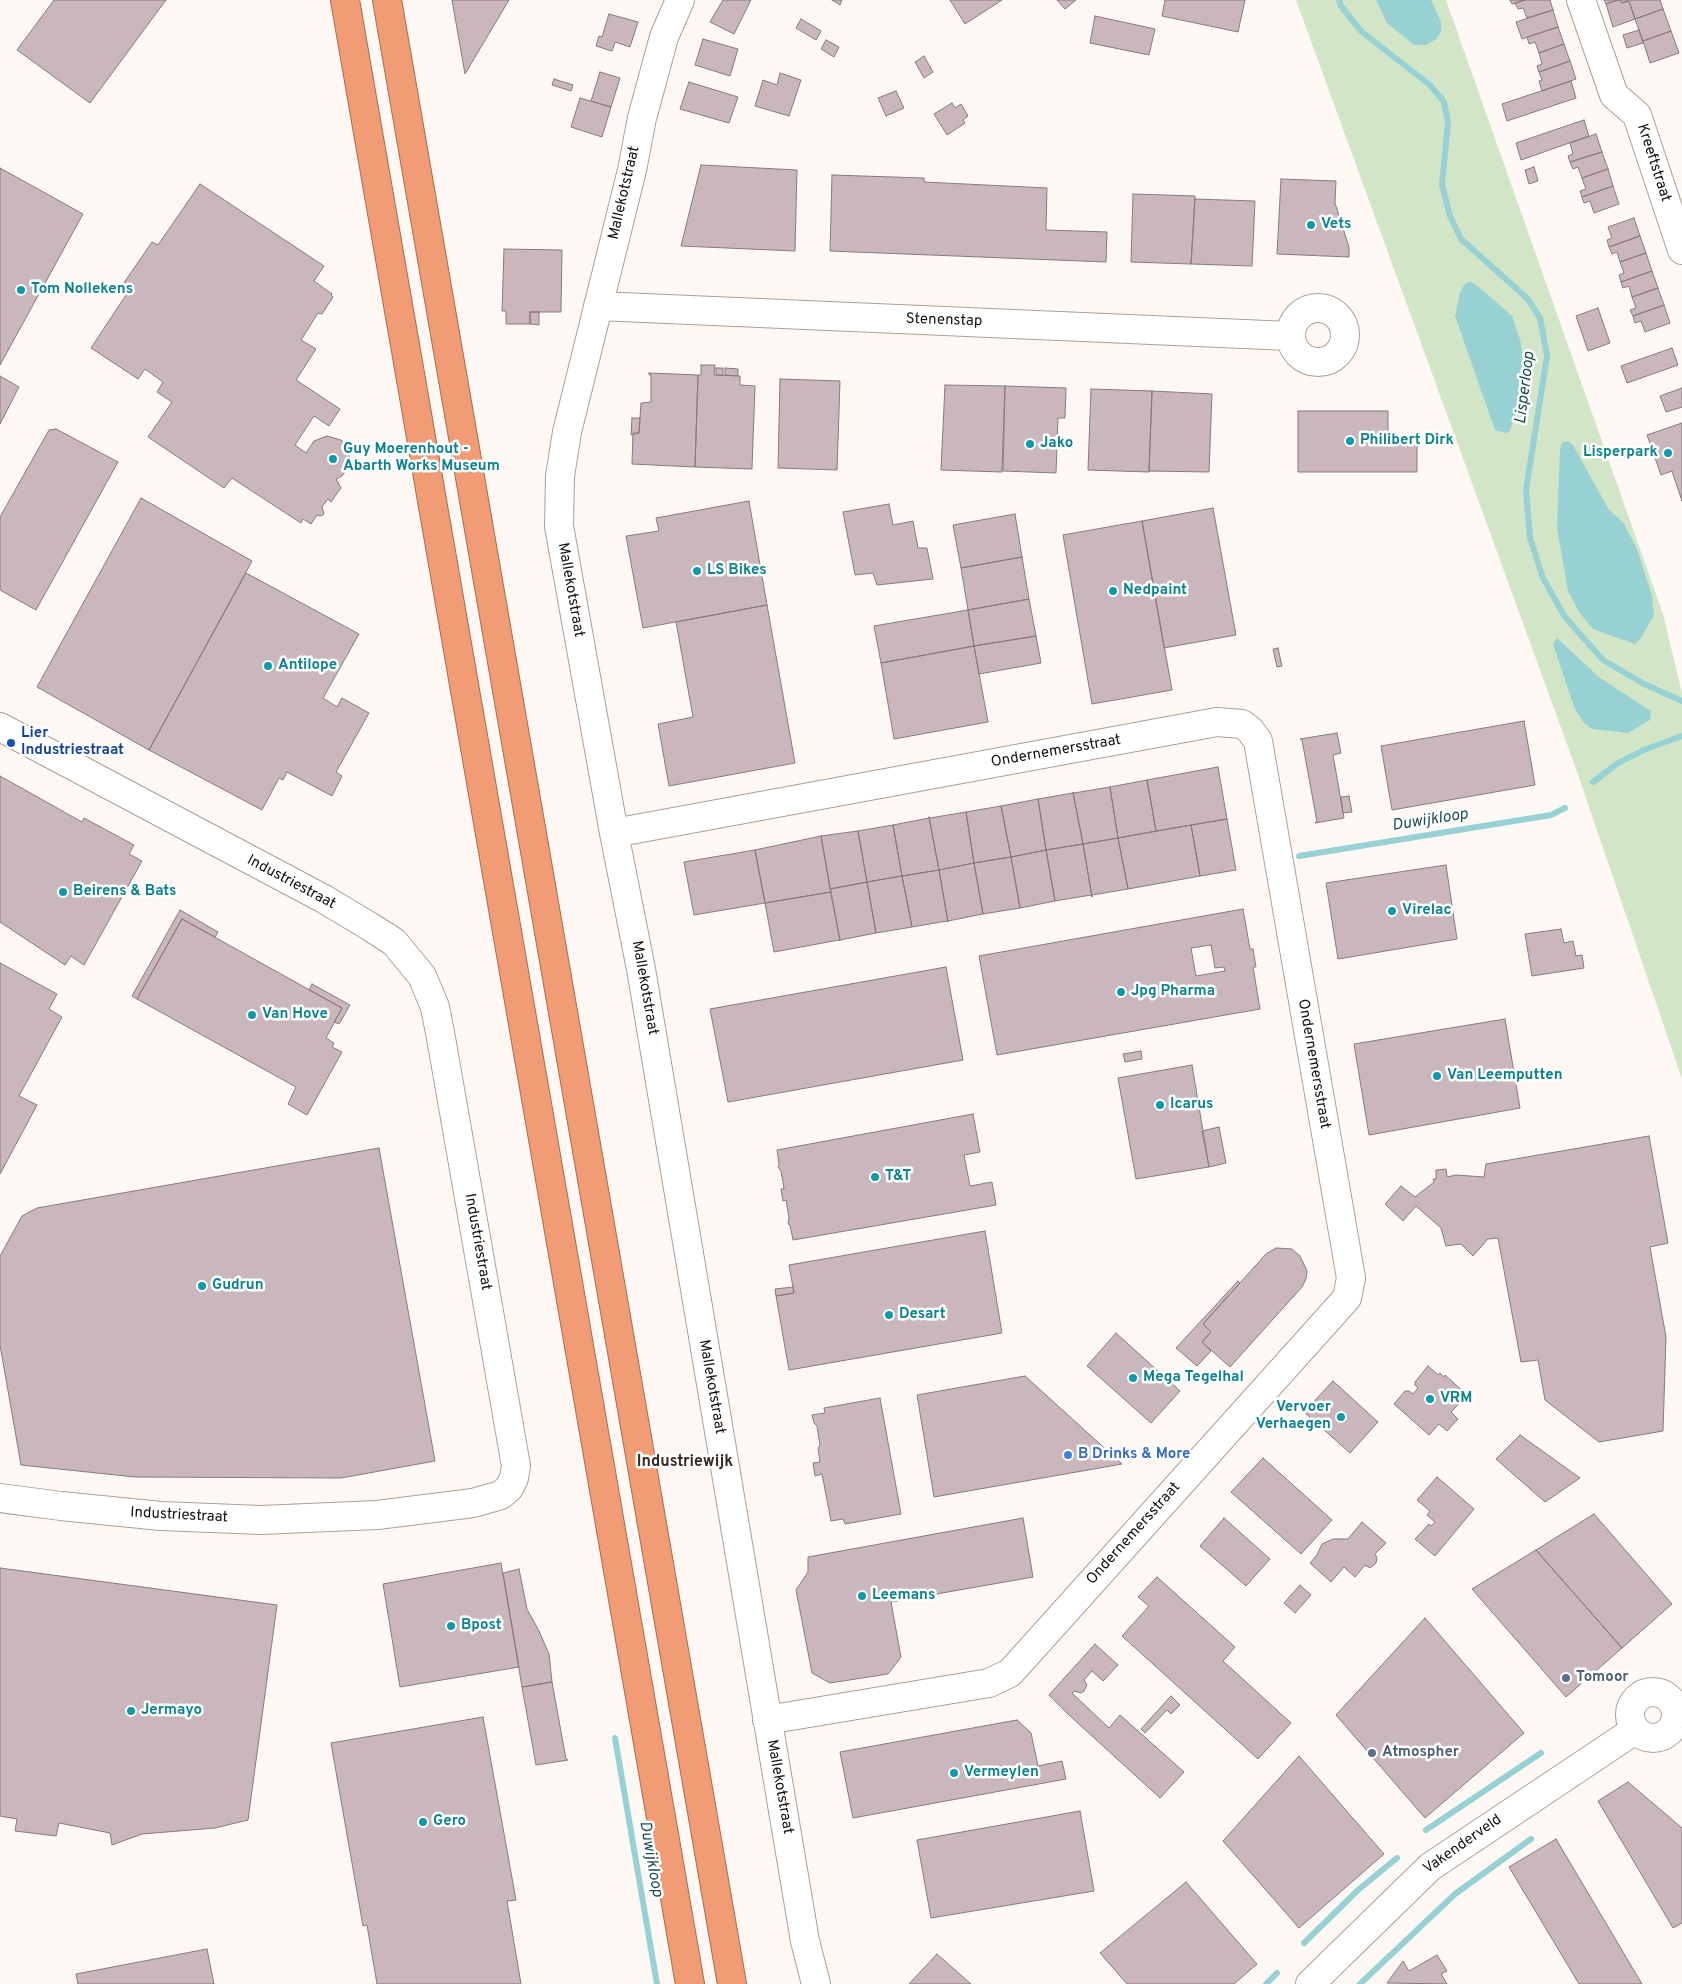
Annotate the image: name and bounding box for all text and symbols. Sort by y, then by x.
street label: Kreeftstraat [1632,122,1674,204]
street label: Mallekotstraat [605,144,645,242]
place label: Vets [1321,216,1351,234]
marker: Vets [1305,219,1317,231]
place label: Tom Nollekens [31,281,133,299]
marker: Tom Nollekens [15,284,27,296]
street label: Stenenstap [905,311,983,331]
water label: Lisperloop [1512,351,1540,425]
place label: Philibert Dirk [1360,432,1454,450]
place label: Jako [1040,435,1073,453]
marker: Philibert Dirk [1344,435,1356,447]
marker: Jako [1024,438,1036,450]
place label: Guy Moerenhout - Abarth Works Museum [343,441,500,476]
place label: Lisperpark [1583,444,1658,462]
marker: Lisperpark [1662,447,1674,459]
marker: Guy Moerenhout - Abarth Works Museum [327,453,339,465]
street label: Mallekotstraat [553,541,587,639]
place label: LS Bikes [707,562,767,580]
marker: LS Bikes [691,565,703,577]
place label: Nedpaint [1123,582,1187,600]
marker: Nedpaint [1107,585,1119,597]
place label: Antilope [278,657,337,675]
marker: Antilope [262,660,274,672]
place label: Lier Industriestraat [21,725,124,760]
street label: Ondernemersstraat [990,732,1122,772]
marker: Lier Industriestraat [5,737,17,749]
water label: Duwijkloop [1391,806,1469,836]
street label: Industriestraat [244,852,338,914]
place label: Beirens & Bats [73,883,176,901]
marker: Beirens & Bats [57,886,69,898]
place label: Virelac [1402,902,1452,920]
marker: Virelac [1386,905,1398,917]
street label: Mallekotstraat [627,939,661,1037]
place label: Jpg Pharma [1131,983,1215,1001]
marker: Jpg Pharma [1115,986,1127,998]
street label: Ondernemersstraat [1293,998,1333,1130]
place label: Van Hove [262,1006,328,1024]
marker: Van Hove [246,1009,258,1021]
place label: Van Leemputten [1447,1067,1563,1085]
marker: Van Leemputten [1431,1070,1443,1082]
place label: Icarus [1170,1096,1213,1114]
marker: Icarus [1154,1099,1166,1111]
place label: T&T [885,1168,911,1186]
marker: T&T [869,1171,881,1183]
street label: Industriestraat [460,1192,494,1292]
place label: Gudrun [212,1277,264,1295]
marker: Gudrun [196,1280,208,1292]
place label: Desart [899,1306,946,1324]
marker: Desart [883,1309,895,1321]
street label: Mallekotstraat [694,1338,728,1436]
place label: Mega Tegelhal [1143,1369,1244,1387]
marker: Mega Tegelhal [1127,1372,1139,1384]
place label: VRM [1440,1390,1472,1408]
marker: VRM [1424,1393,1436,1405]
place label: Vervoer Verhaegen [1256,1399,1331,1434]
marker: Vervoer Verhaegen [1335,1411,1347,1423]
place label: B Drinks & More [1078,1446,1190,1464]
marker: B Drinks & More [1062,1449,1074,1461]
district label: Industriewijk [637,1453,733,1473]
street label: Ondernemersstraat [1083,1479,1185,1589]
street label: Industriestraat [130,1504,228,1528]
place label: Leemans [872,1587,935,1605]
marker: Leemans [856,1590,868,1602]
place label: Bpost [461,1617,502,1635]
marker: Bpost [445,1620,457,1632]
place label: Tomoor [1576,1669,1628,1687]
marker: Tomoor [1560,1672,1572,1684]
place label: Jermayo [141,1702,202,1720]
marker: Jermayo [125,1705,137,1717]
street label: Mallekotstraat [762,1738,796,1836]
place label: Atmospher [1382,1744,1459,1762]
marker: Atmospher [1366,1747,1378,1759]
place label: Vermeylen [964,1764,1039,1782]
marker: Vermeylen [948,1767,960,1779]
street label: Vakenderveld [1420,1811,1506,1879]
place label: Gero [433,1813,466,1831]
marker: Gero [417,1816,429,1828]
water label: Duwijkloop [634,1820,666,1898]

